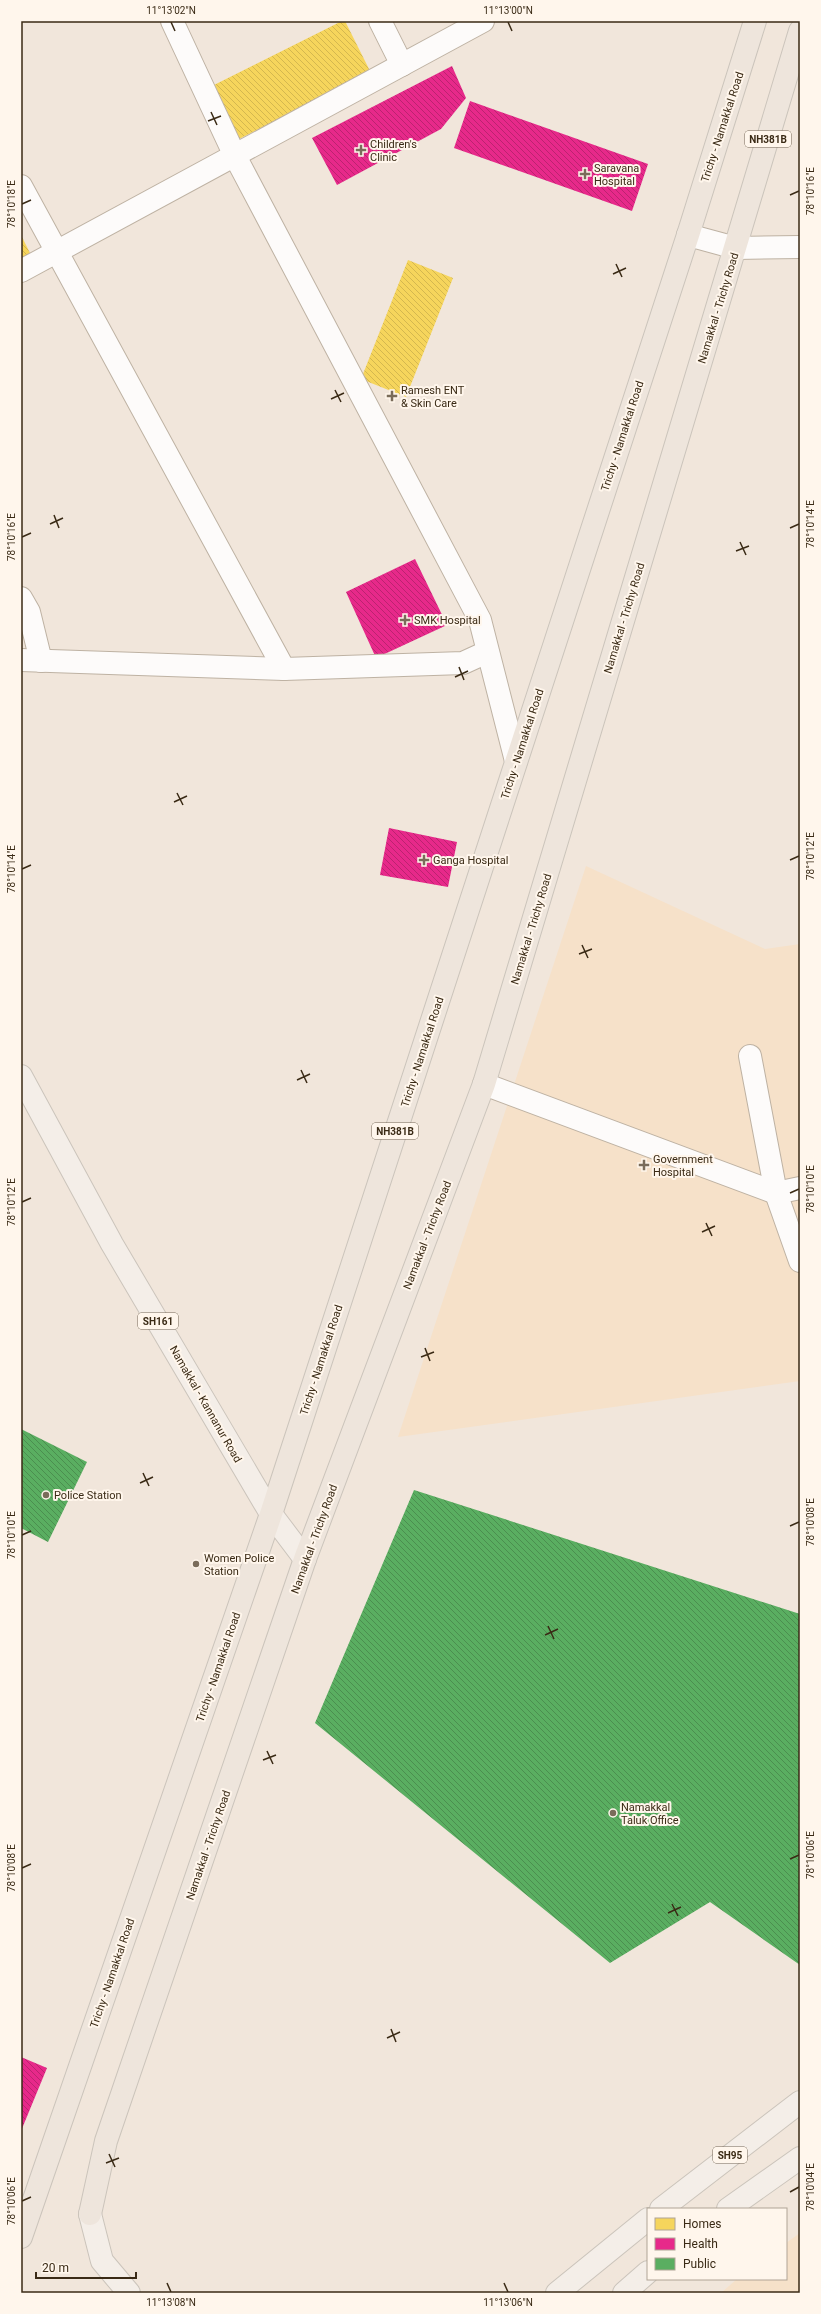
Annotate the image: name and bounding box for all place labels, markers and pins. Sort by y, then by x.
place label: Children's Clinic [370,138,417,164]
marker: Children's Clinic [355,144,367,156]
place label: Saravana Hospital [594,162,639,188]
marker: Saravana Hospital [579,168,591,180]
place label: Ramesh ENT & Skin Care [401,384,465,410]
marker: Ramesh ENT & Skin Care [386,390,398,402]
marker: SMK Hospital [399,614,411,626]
place label: SMK Hospital [414,614,481,627]
marker: Ganga Hospital [418,854,430,866]
place label: Ganga Hospital [433,854,508,867]
place label: Government Hospital [653,1153,713,1179]
marker: Government Hospital [638,1159,650,1171]
place label: Police Station [54,1489,122,1502]
marker: Police Station [41,1490,51,1500]
place label: Women Police Station [204,1552,274,1578]
marker: Women Police Station [191,1559,201,1569]
place label: Namakkal Taluk Office [621,1801,679,1827]
marker: Namakkal Taluk Office [608,1808,618,1818]

